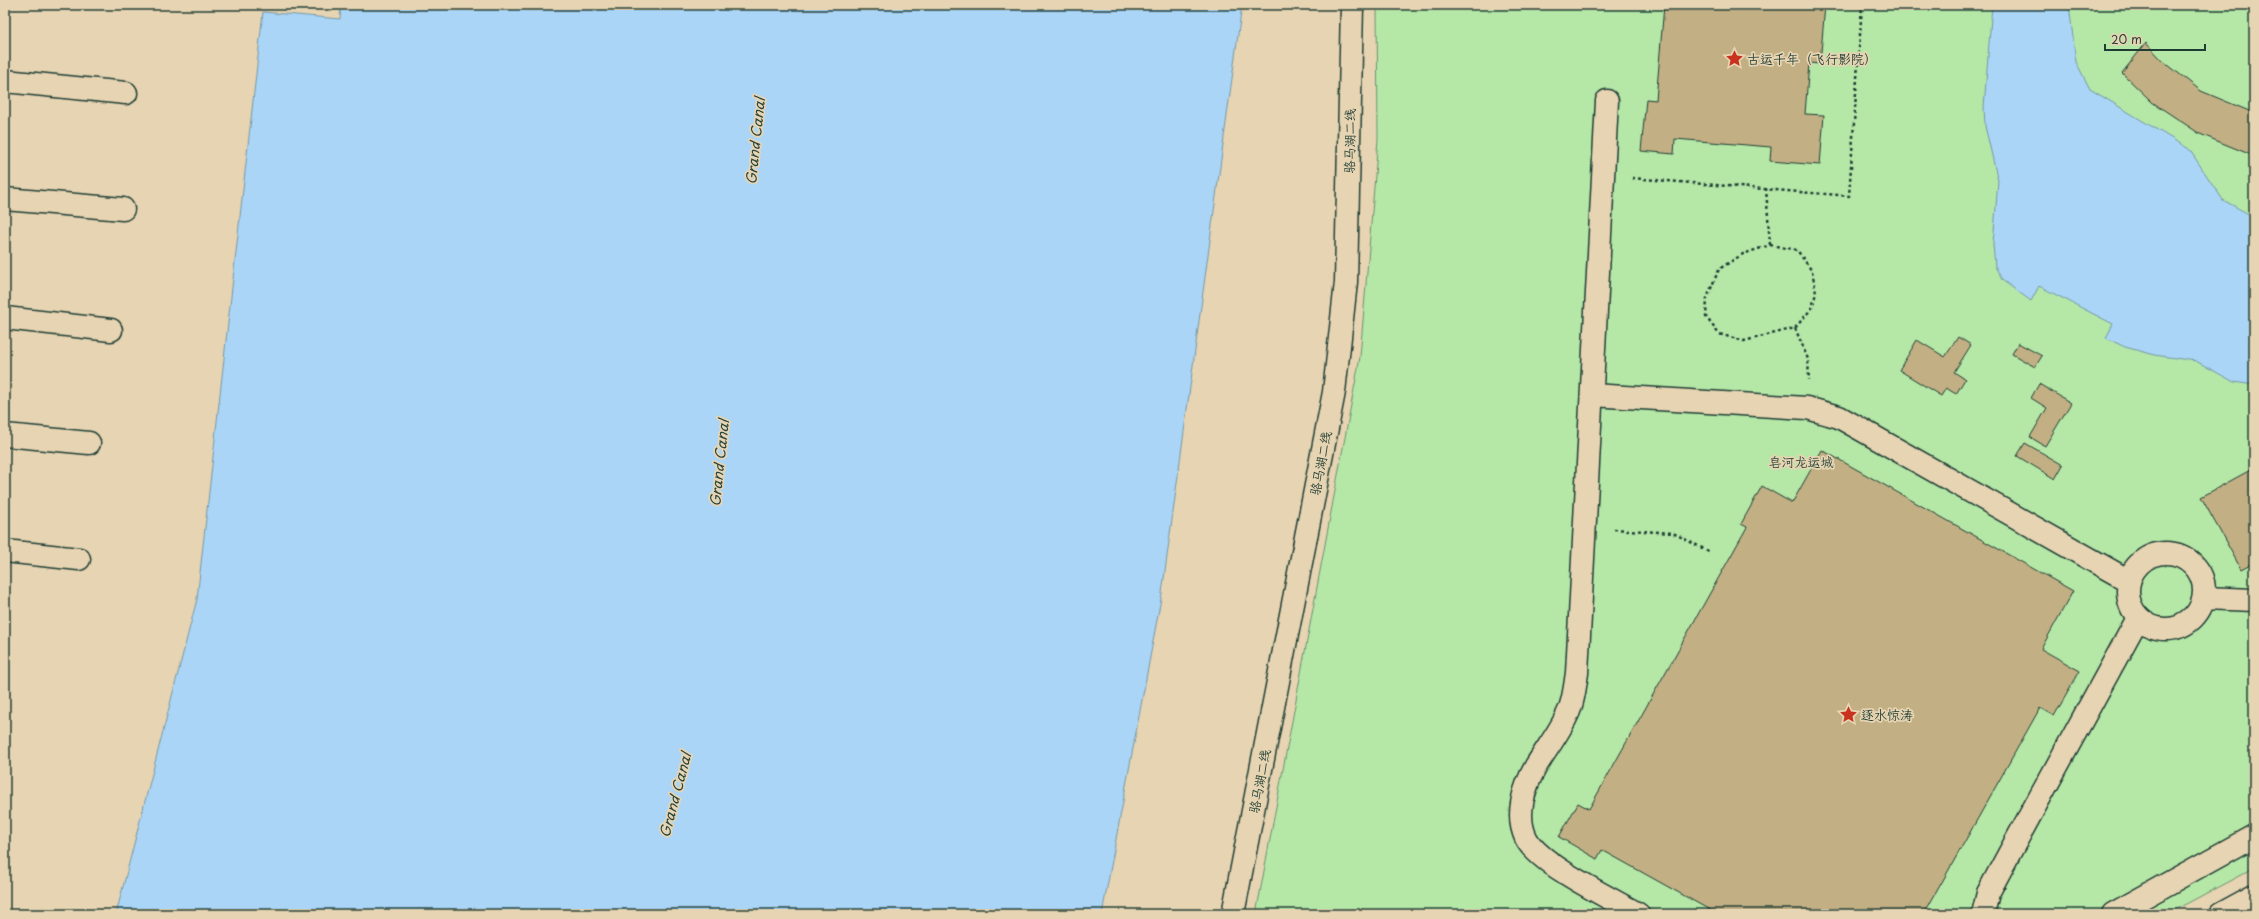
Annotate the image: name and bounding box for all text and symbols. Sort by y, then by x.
scale bar [2105,26,2205,52]
text: 20 m [2111,30,2142,48]
place icon: 古运千年（飞行影院） [1724,48,1744,68]
place label: 古运千年（飞行影院） [1747,49,1877,68]
water label: Grand Canal [740,94,770,186]
street label: 骆马湖二线 [1339,108,1359,174]
water label: Grand Canal [704,416,734,508]
street label: 骆马湖二线 [1304,429,1336,497]
park label: 皂河龙运城 [1768,452,1834,471]
place icon: 逐水惊涛 [1838,704,1858,724]
place label: 逐水惊涛 [1861,705,1913,724]
street label: 骆马湖二线 [1243,747,1275,815]
water label: Grand Canal [654,748,697,840]

